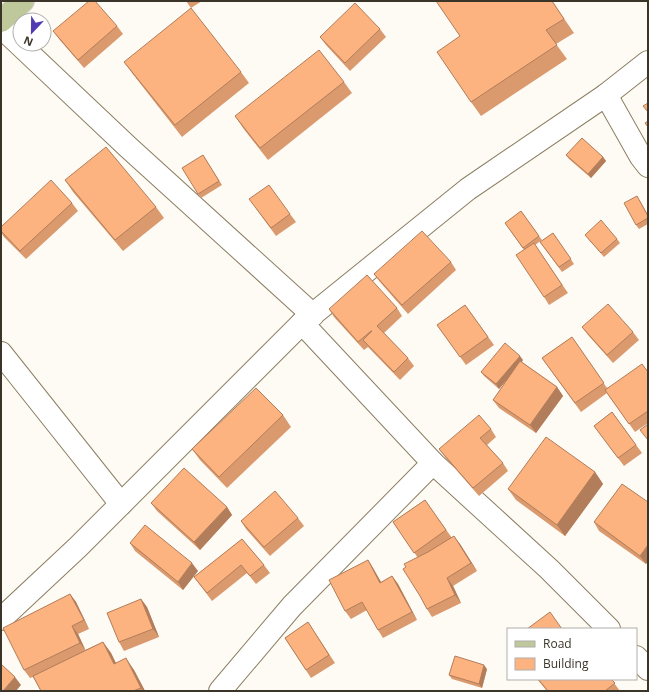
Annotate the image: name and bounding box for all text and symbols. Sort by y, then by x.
north arrow [12,12,52,52]
text: N [21,33,35,50]
legend [507,628,637,680]
text: Road [543,635,572,652]
text: Building [543,655,589,672]

